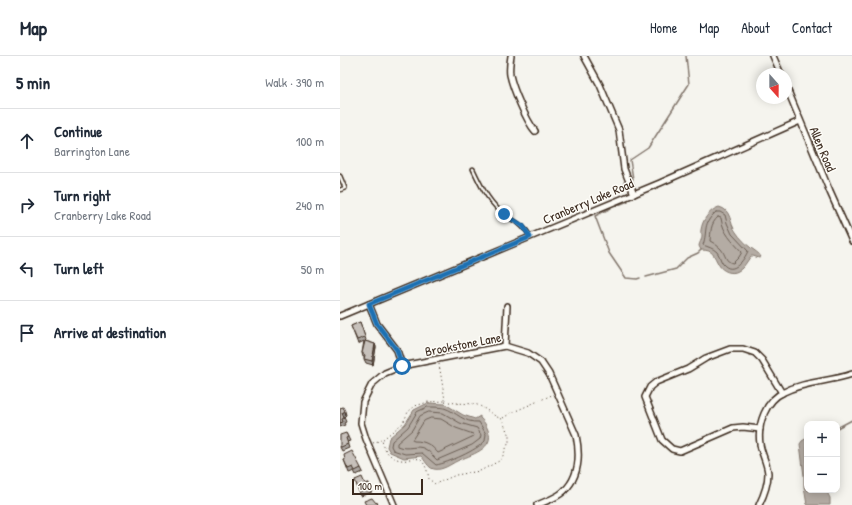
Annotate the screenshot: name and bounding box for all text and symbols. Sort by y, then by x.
text: Map [20,15,47,41]
text: Home [650,18,677,37]
text: Map [699,18,719,37]
text: About [741,18,770,37]
text: Contact [792,18,832,37]
north arrow [756,68,792,104]
text: 5 min [16,71,50,94]
text: Walk · 390 m [265,73,324,91]
text: Continue [54,121,102,142]
street label: Allen Road [805,124,841,174]
icon: ahead [16,130,38,152]
text: 100 m [296,132,324,150]
text: Barrington Lane [54,142,130,160]
street label: Cranberry Lake Road [540,174,636,228]
text: Turn right [54,185,110,206]
icon: right [16,194,38,216]
text: 240 m [295,196,324,214]
route end [495,205,513,223]
text: Cranberry Lake Road [54,206,151,224]
icon: left [16,258,38,280]
text: Turn left [54,258,104,279]
text: 50 m [301,260,324,278]
icon: arrive [16,322,38,344]
text: Arrive at destination [54,322,166,343]
street label: Brookstone Lane [423,328,503,360]
route start [393,357,411,375]
map controls [804,421,840,493]
button: + [804,421,840,457]
button: − [804,457,840,493]
scale bar [352,477,423,496]
text: 100 m [358,479,382,493]

